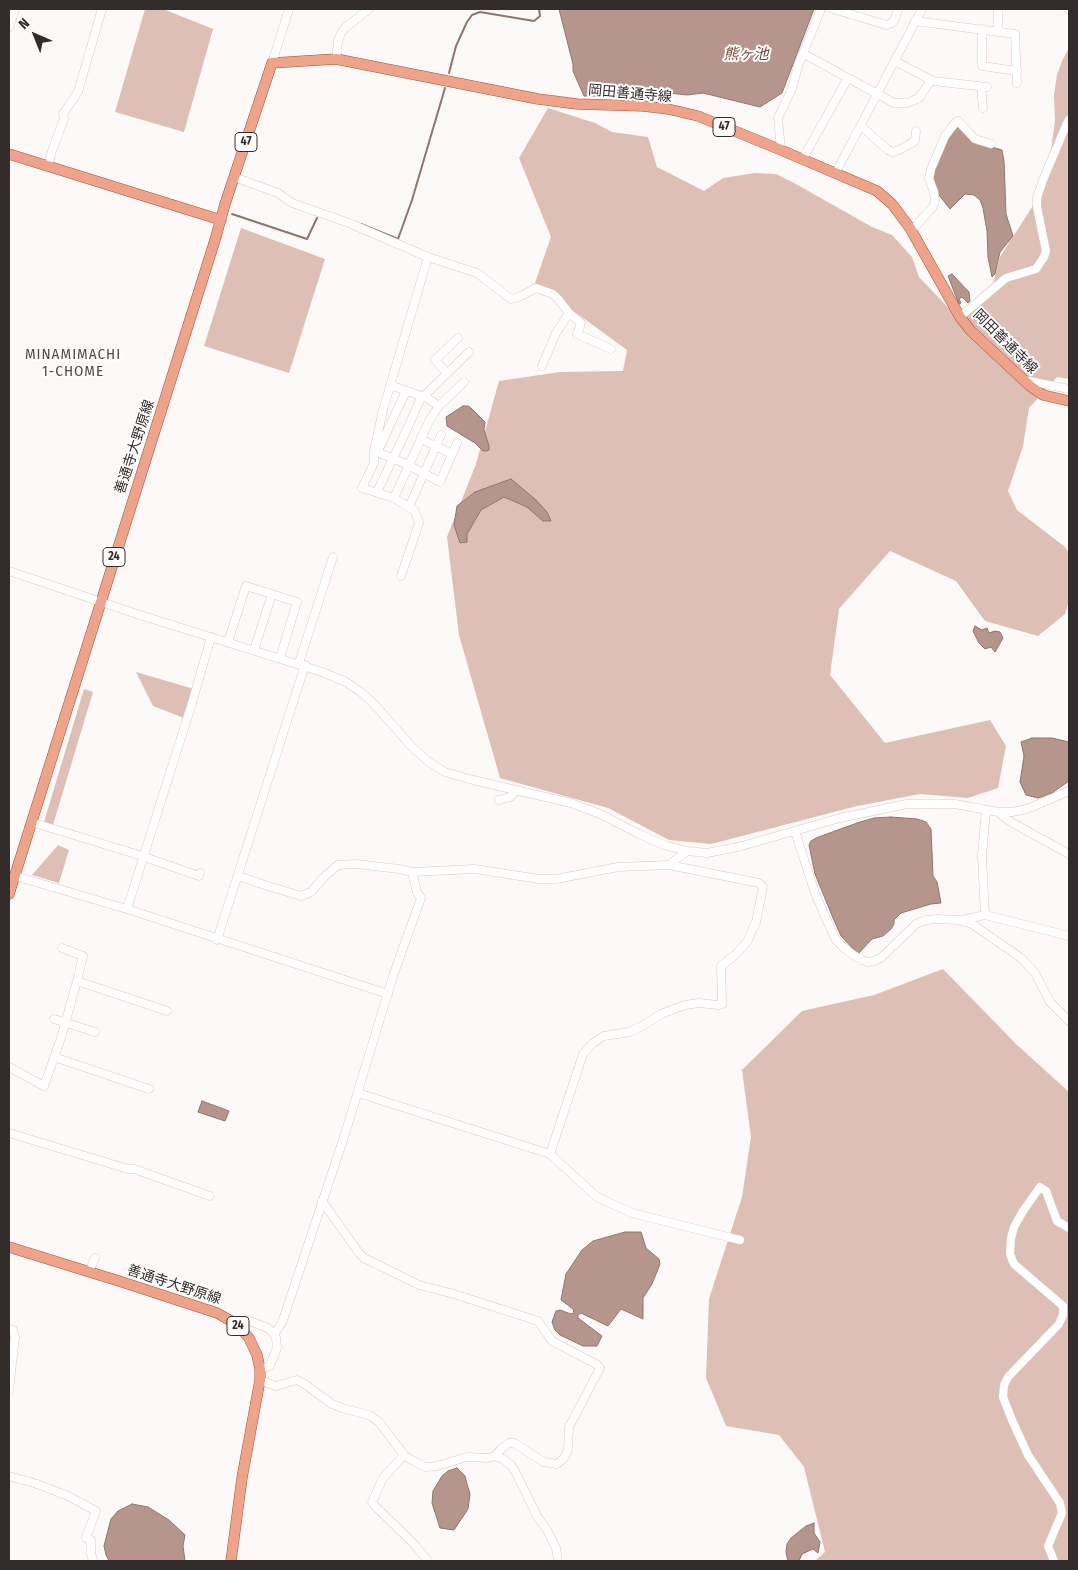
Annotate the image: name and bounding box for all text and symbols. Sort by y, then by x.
north arrow [10,10,60,60]
text: N [15,15,33,33]
water label: 熊ヶ池 [724,46,768,64]
street label: 岡田善通寺線 [587,82,673,106]
road number: 47 [713,118,735,136]
road number: 47 [235,132,257,152]
street label: 岡田善通寺線 [969,306,1041,378]
district label: MINAMIMACHI 1-CHOME [24,346,122,381]
street label: 善通寺大野原線 [112,398,158,496]
road number: 24 [103,548,125,566]
street label: 善通寺大野原線 [125,1262,223,1308]
road number: 24 [227,1316,249,1335]

